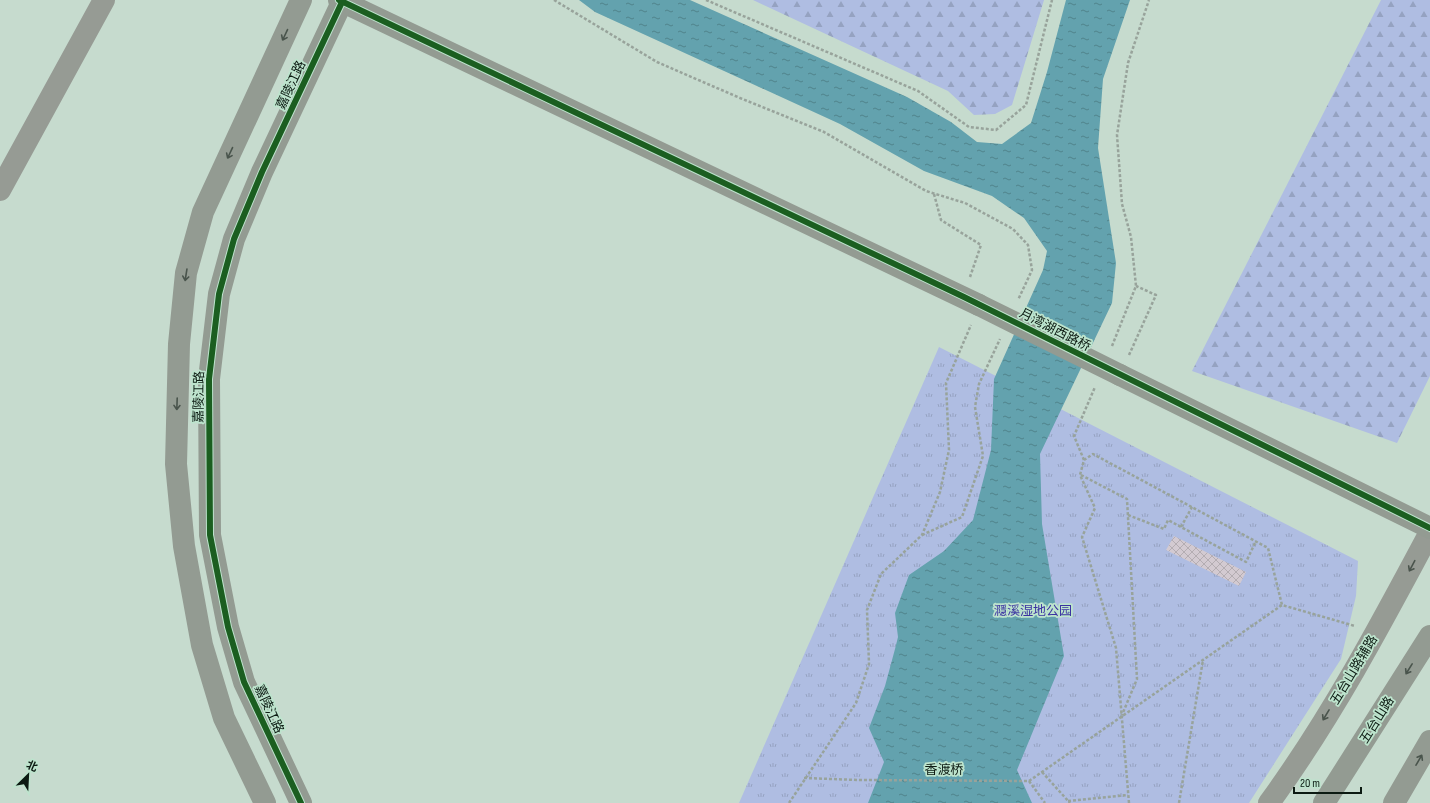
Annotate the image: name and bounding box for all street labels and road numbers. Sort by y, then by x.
street label: 嘉陵江路 [273,58,309,112]
street label: 月湾湖西路桥 [1017,305,1093,355]
street label: 嘉陵江路 [191,371,207,423]
street label: 五台山路辅路 [1327,632,1381,708]
street label: 嘉陵江路 [251,682,287,736]
street label: 五台山路 [1356,694,1398,746]
street label: 香渡桥 [924,762,964,778]

